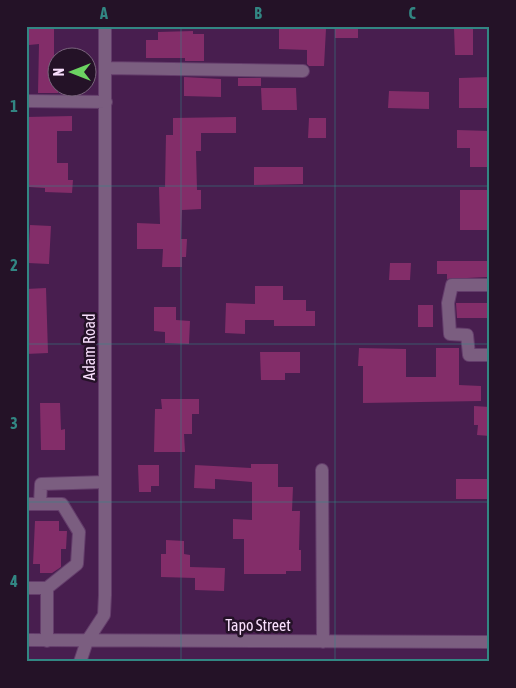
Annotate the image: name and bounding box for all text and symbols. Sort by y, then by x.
text: A [99,4,108,22]
text: B [254,4,262,22]
text: C [408,4,416,22]
north arrow [48,48,98,98]
text: N [51,68,67,76]
text: 1 [10,97,18,115]
text: 2 [10,256,18,274]
street label: Adam Road [80,313,98,381]
text: 3 [10,414,18,432]
text: 4 [9,572,18,590]
street label: Tapo Street [225,616,291,635]

